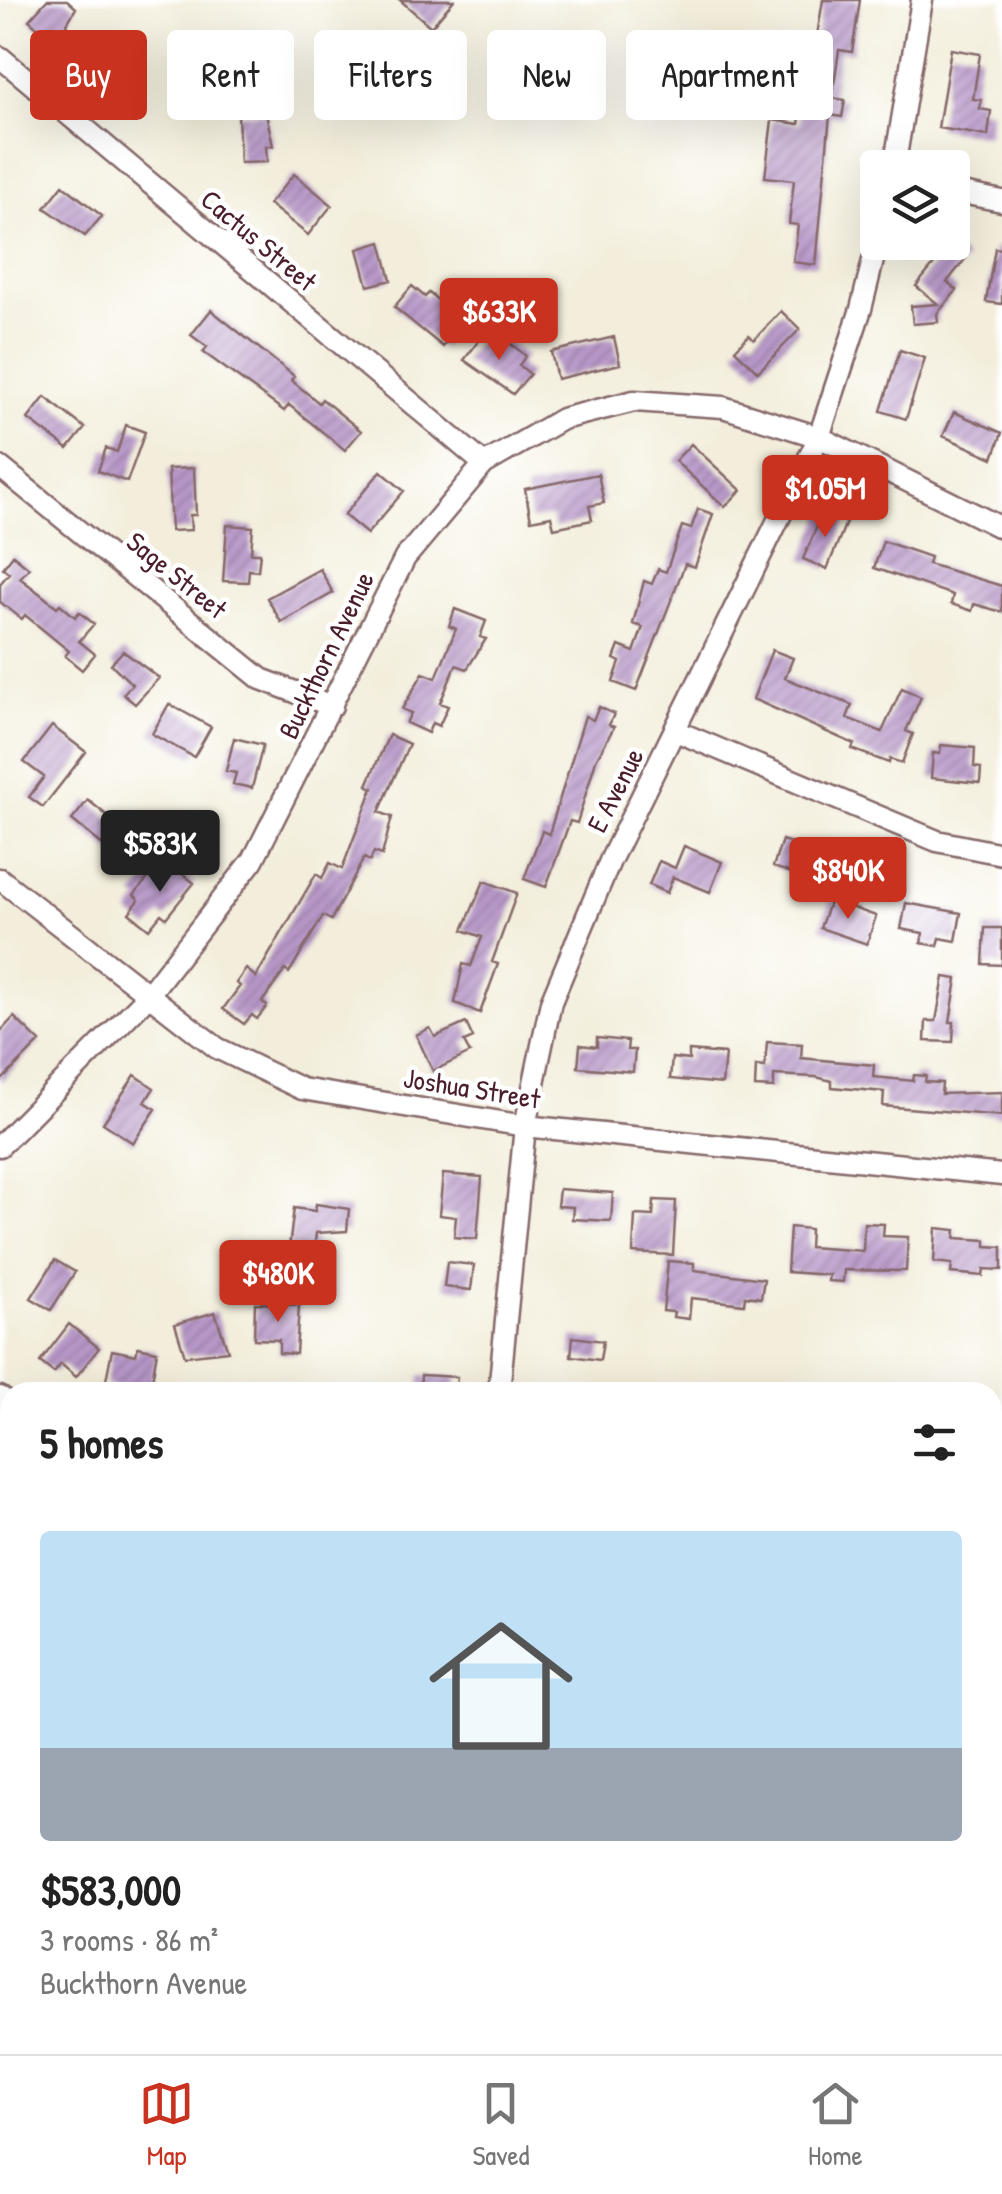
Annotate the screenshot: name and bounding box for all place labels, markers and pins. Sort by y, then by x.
pin: $633K [429,278,569,363]
pin: $1.05M [744,455,906,540]
pin: $583K [90,810,230,895]
pin: $840K [778,837,918,922]
pin: $480K [208,1240,348,1325]

